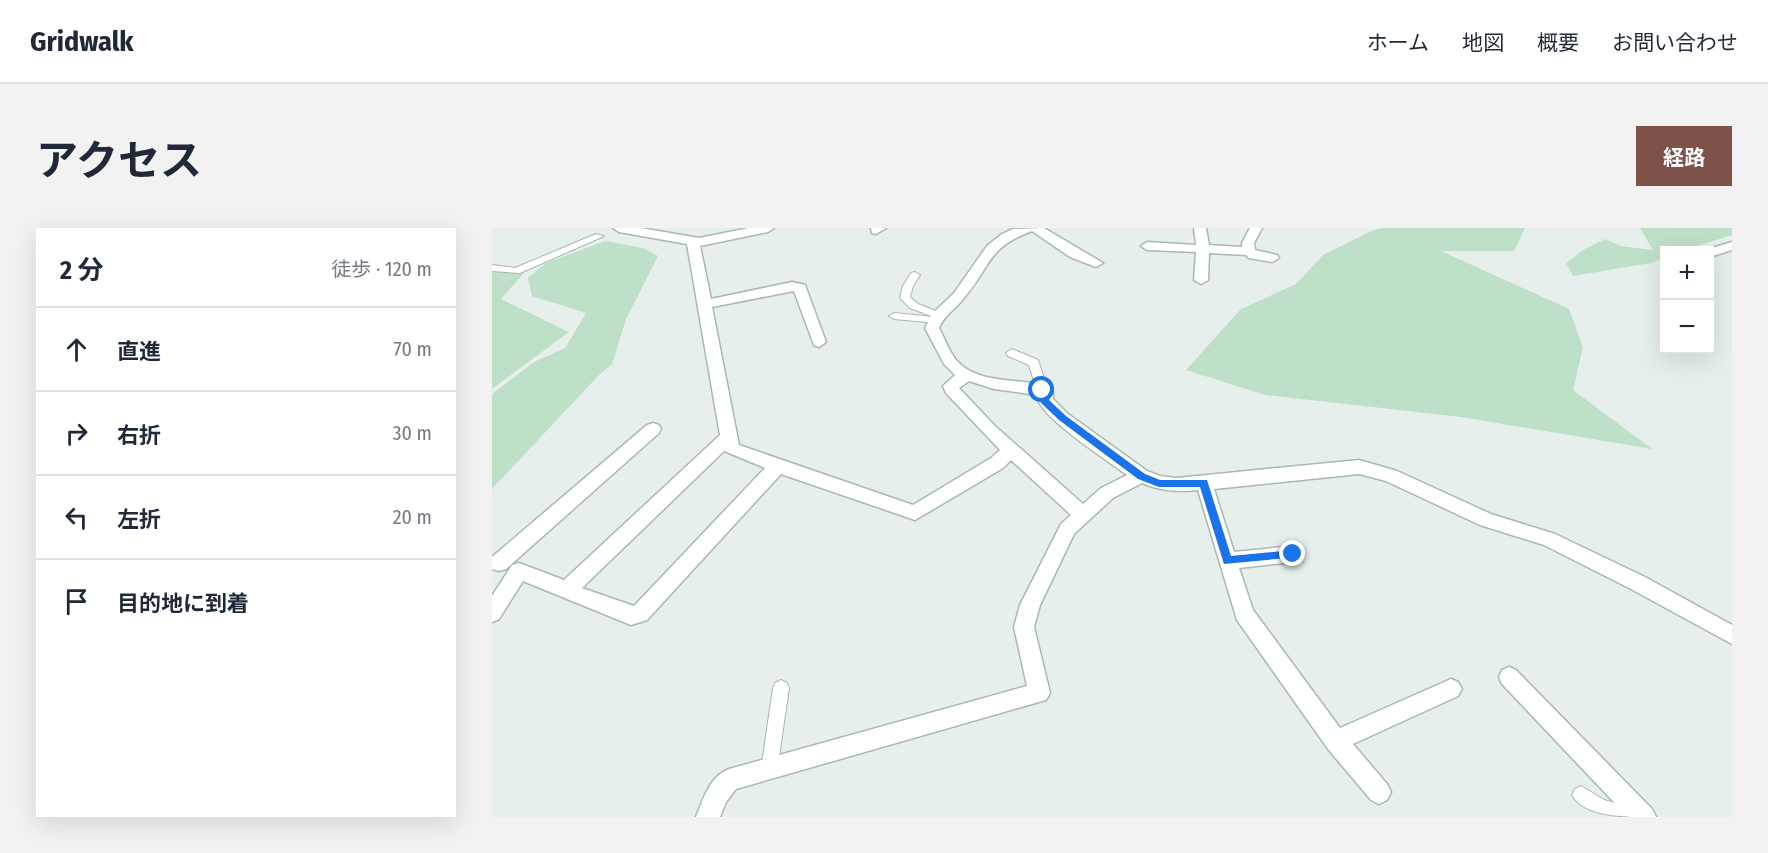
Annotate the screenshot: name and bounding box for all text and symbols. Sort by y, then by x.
text: Gridwalk [30,25,134,58]
text: ホーム [1367,30,1429,56]
text: 地図 [1462,30,1504,56]
text: 概要 [1537,30,1579,56]
text: お問い合わせ [1612,30,1738,56]
button: 経路 [1636,126,1732,186]
text: アクセス [36,136,202,186]
map controls [1660,246,1714,354]
button: + [1660,246,1714,300]
text: 2 分 [60,255,103,286]
text: 徒歩 · 120 m [331,257,432,281]
button: − [1660,300,1714,354]
icon: ahead [60,333,93,366]
text: 70 m [394,337,432,361]
text: 直進 [117,338,161,365]
route start [1028,376,1054,402]
icon: right [60,417,93,450]
text: 30 m [392,421,432,445]
text: 右折 [117,422,161,449]
icon: left [60,501,93,534]
text: 20 m [393,505,432,529]
text: 左折 [117,506,161,533]
route end [1279,540,1305,566]
icon: arrive [60,585,93,618]
text: 目的地に到着 [117,590,249,617]

